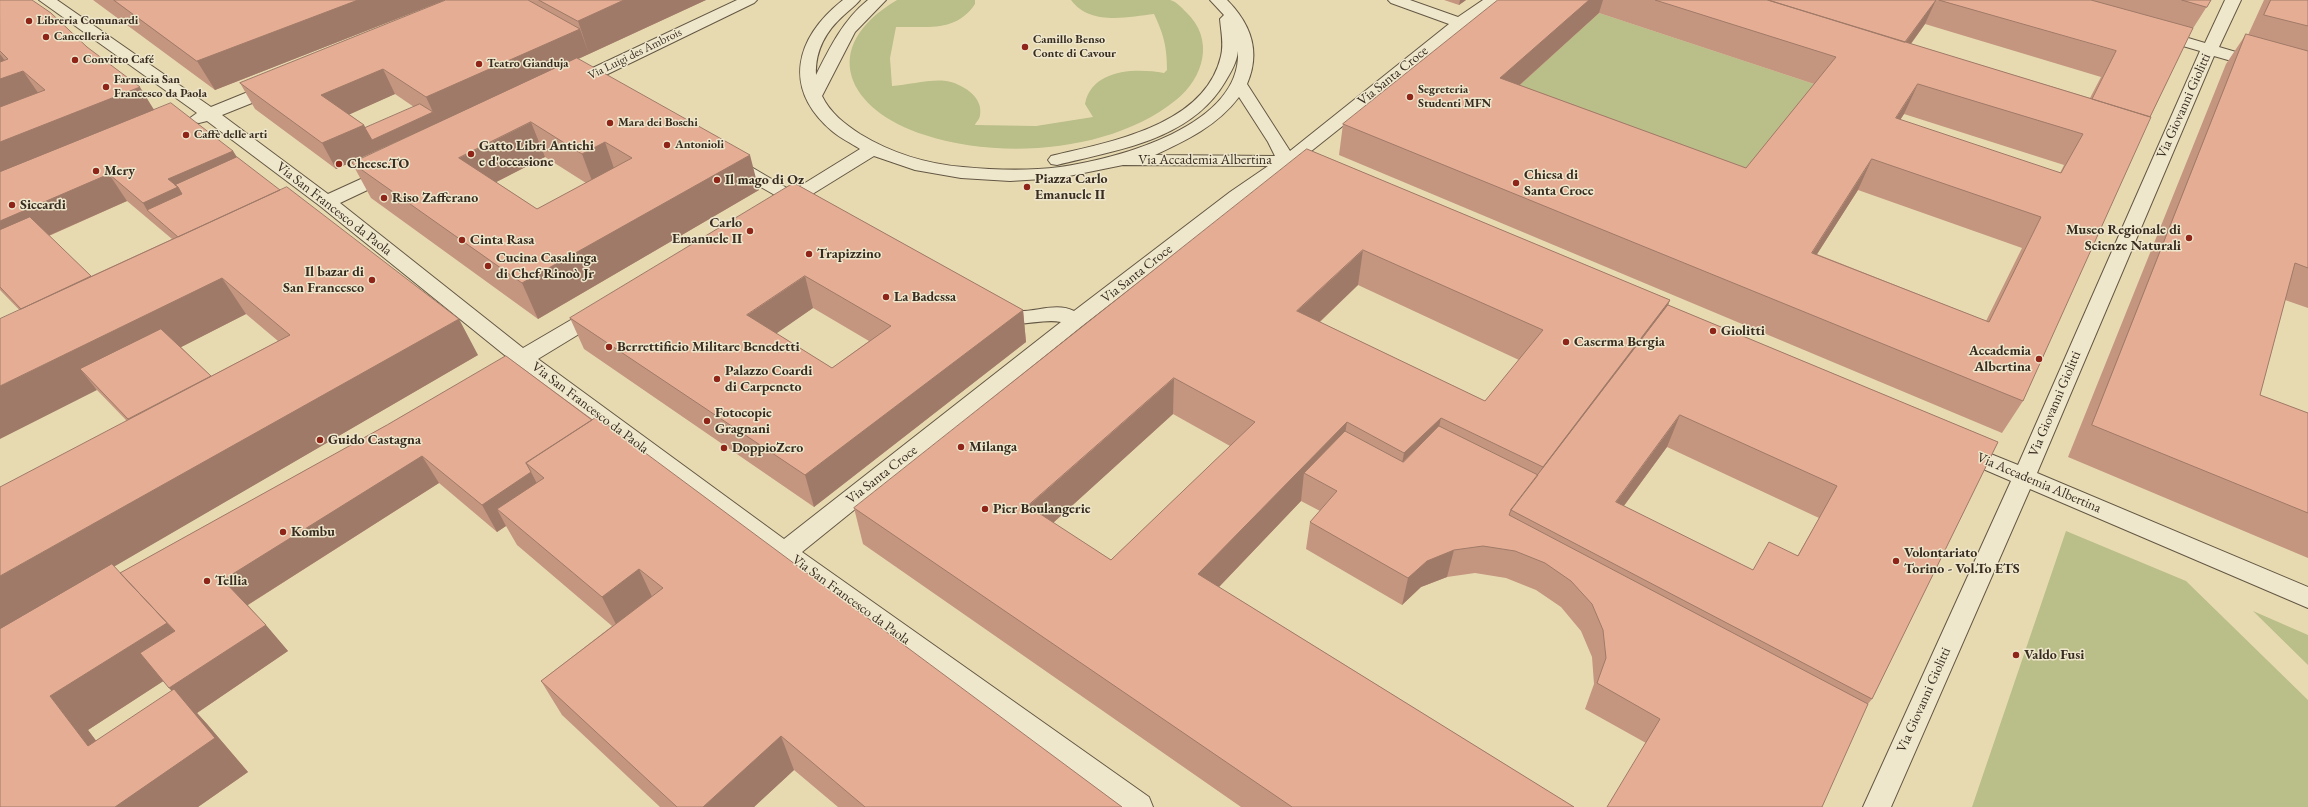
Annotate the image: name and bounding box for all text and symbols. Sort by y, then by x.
place label: Libreria Comunardi [37,14,138,28]
marker: Libreria Comunardi [24,16,34,26]
street label: Via Luigi des Ambrois [586,25,684,83]
place label: Cancelleria [54,30,110,44]
marker: Cancelleria [41,32,51,42]
place label: Camillo Benso Conte di Cavour [1033,33,1116,61]
marker: Camillo Benso Conte di Cavour [1020,42,1030,52]
street label: Via Santa Croce [1354,43,1432,109]
street label: Via Giovanni Giolitti [2153,51,2215,161]
place label: Convitto Café [83,53,154,67]
marker: Convitto Café [70,55,80,65]
place label: Teatro Gianduja [487,57,568,71]
marker: Teatro Gianduja [474,59,484,69]
place label: Farmacia San Francesco da Paola [114,73,207,101]
marker: Farmacia San Francesco da Paola [101,82,111,92]
place label: Segreteria Studenti MFN [1418,83,1491,111]
marker: Segreteria Studenti MFN [1405,92,1415,102]
place label: Mara dei Boschi [618,116,698,130]
marker: Mara dei Boschi [605,118,615,128]
place label: Caffè delle arti [194,128,267,142]
marker: Caffè delle arti [181,130,191,140]
place label: Gatto Libri Antichi e d'occasione [479,138,594,170]
place label: Antonioli [675,138,724,152]
marker: Antonioli [662,140,672,150]
marker: Gatto Libri Antichi e d'occasione [466,149,476,159]
street label: Via Accademia Albertina [1138,152,1272,168]
place label: Cheese.TO [347,156,409,172]
street label: Via San Francesco da Paola [273,159,395,259]
marker: Cheese.TO [334,159,344,169]
place label: Mery [104,163,135,179]
marker: Mery [91,166,101,176]
place label: Chiesa di Santa Croce [1524,167,1594,200]
place label: Piazza Carlo Emanuele II [1035,171,1108,204]
place label: Il mago di Oz [725,172,804,188]
marker: Il mago di Oz [712,175,722,185]
marker: Chiesa di Santa Croce [1511,178,1521,188]
marker: Piazza Carlo Emanuele II [1022,182,1032,192]
place label: Riso Zafferano [392,190,478,206]
marker: Riso Zafferano [379,193,389,203]
place label: Siccardi [20,197,66,213]
marker: Siccardi [7,200,17,210]
place label: Carlo Emanuele II [672,215,742,248]
place label: Museo Regionale di Scienze Naturali [2066,222,2181,254]
marker: Carlo Emanuele II [745,226,755,236]
place label: Cinta Rasa [470,232,534,248]
marker: Museo Regionale di Scienze Naturali [2184,233,2194,243]
marker: Cinta Rasa [457,235,467,245]
street label: Via Santa Croce [1098,241,1176,307]
place label: Trapizzino [817,246,881,262]
marker: Trapizzino [804,249,814,259]
place label: Cucina Casalinga di Chef Rinoò Jr [496,250,597,282]
marker: Cucina Casalinga di Chef Rinoò Jr [483,261,493,271]
place label: Il bazar di San Francesco [283,264,364,296]
marker: Il bazar di San Francesco [367,275,377,285]
place label: La Badessa [894,289,956,305]
marker: La Badessa [881,292,891,302]
place label: Giolitti [1721,323,1765,339]
marker: Giolitti [1708,326,1718,336]
place label: Caserma Bergia [1574,334,1665,350]
marker: Caserma Bergia [1561,337,1571,347]
place label: Berrettificio Militare Benedetti [617,339,800,355]
marker: Berrettificio Militare Benedetti [604,342,614,352]
place label: Accademia Albertina [1969,343,2031,376]
street label: Via Giovanni Giolitti [2025,349,2085,459]
marker: Accademia Albertina [2034,354,2044,364]
street label: Via San Francesco da Paola [528,358,652,458]
place label: Palazzo Coardi di Carpeneto [725,363,812,396]
marker: Palazzo Coardi di Carpeneto [712,374,722,384]
place label: Fotocopie Gragnani [715,405,772,438]
marker: Fotocopie Gragnani [702,416,712,426]
place label: Guido Castagna [328,432,421,448]
marker: Guido Castagna [315,435,325,445]
place label: Milanga [969,439,1017,455]
place label: DoppioZero [732,440,803,456]
street label: Via Santa Croce [843,442,921,508]
marker: Milanga [956,442,966,452]
marker: DoppioZero [719,443,729,453]
street label: Via Accademia Albertina [1974,449,2104,517]
place label: Pier Boulangerie [993,501,1091,517]
marker: Pier Boulangerie [980,504,990,514]
place label: Kombu [291,524,335,540]
marker: Kombu [278,527,288,537]
place label: Volontariato Torino - Vol.To ETS [1904,545,2020,578]
street label: Via San Francesco da Paola [788,551,914,649]
marker: Volontariato Torino - Vol.To ETS [1891,556,1901,566]
place label: Tellia [215,573,247,589]
marker: Tellia [202,576,212,586]
street label: Via Giovanni Giolitti [1893,645,1955,755]
place label: Valdo Fusi [2024,647,2084,663]
marker: Valdo Fusi [2011,650,2021,660]

